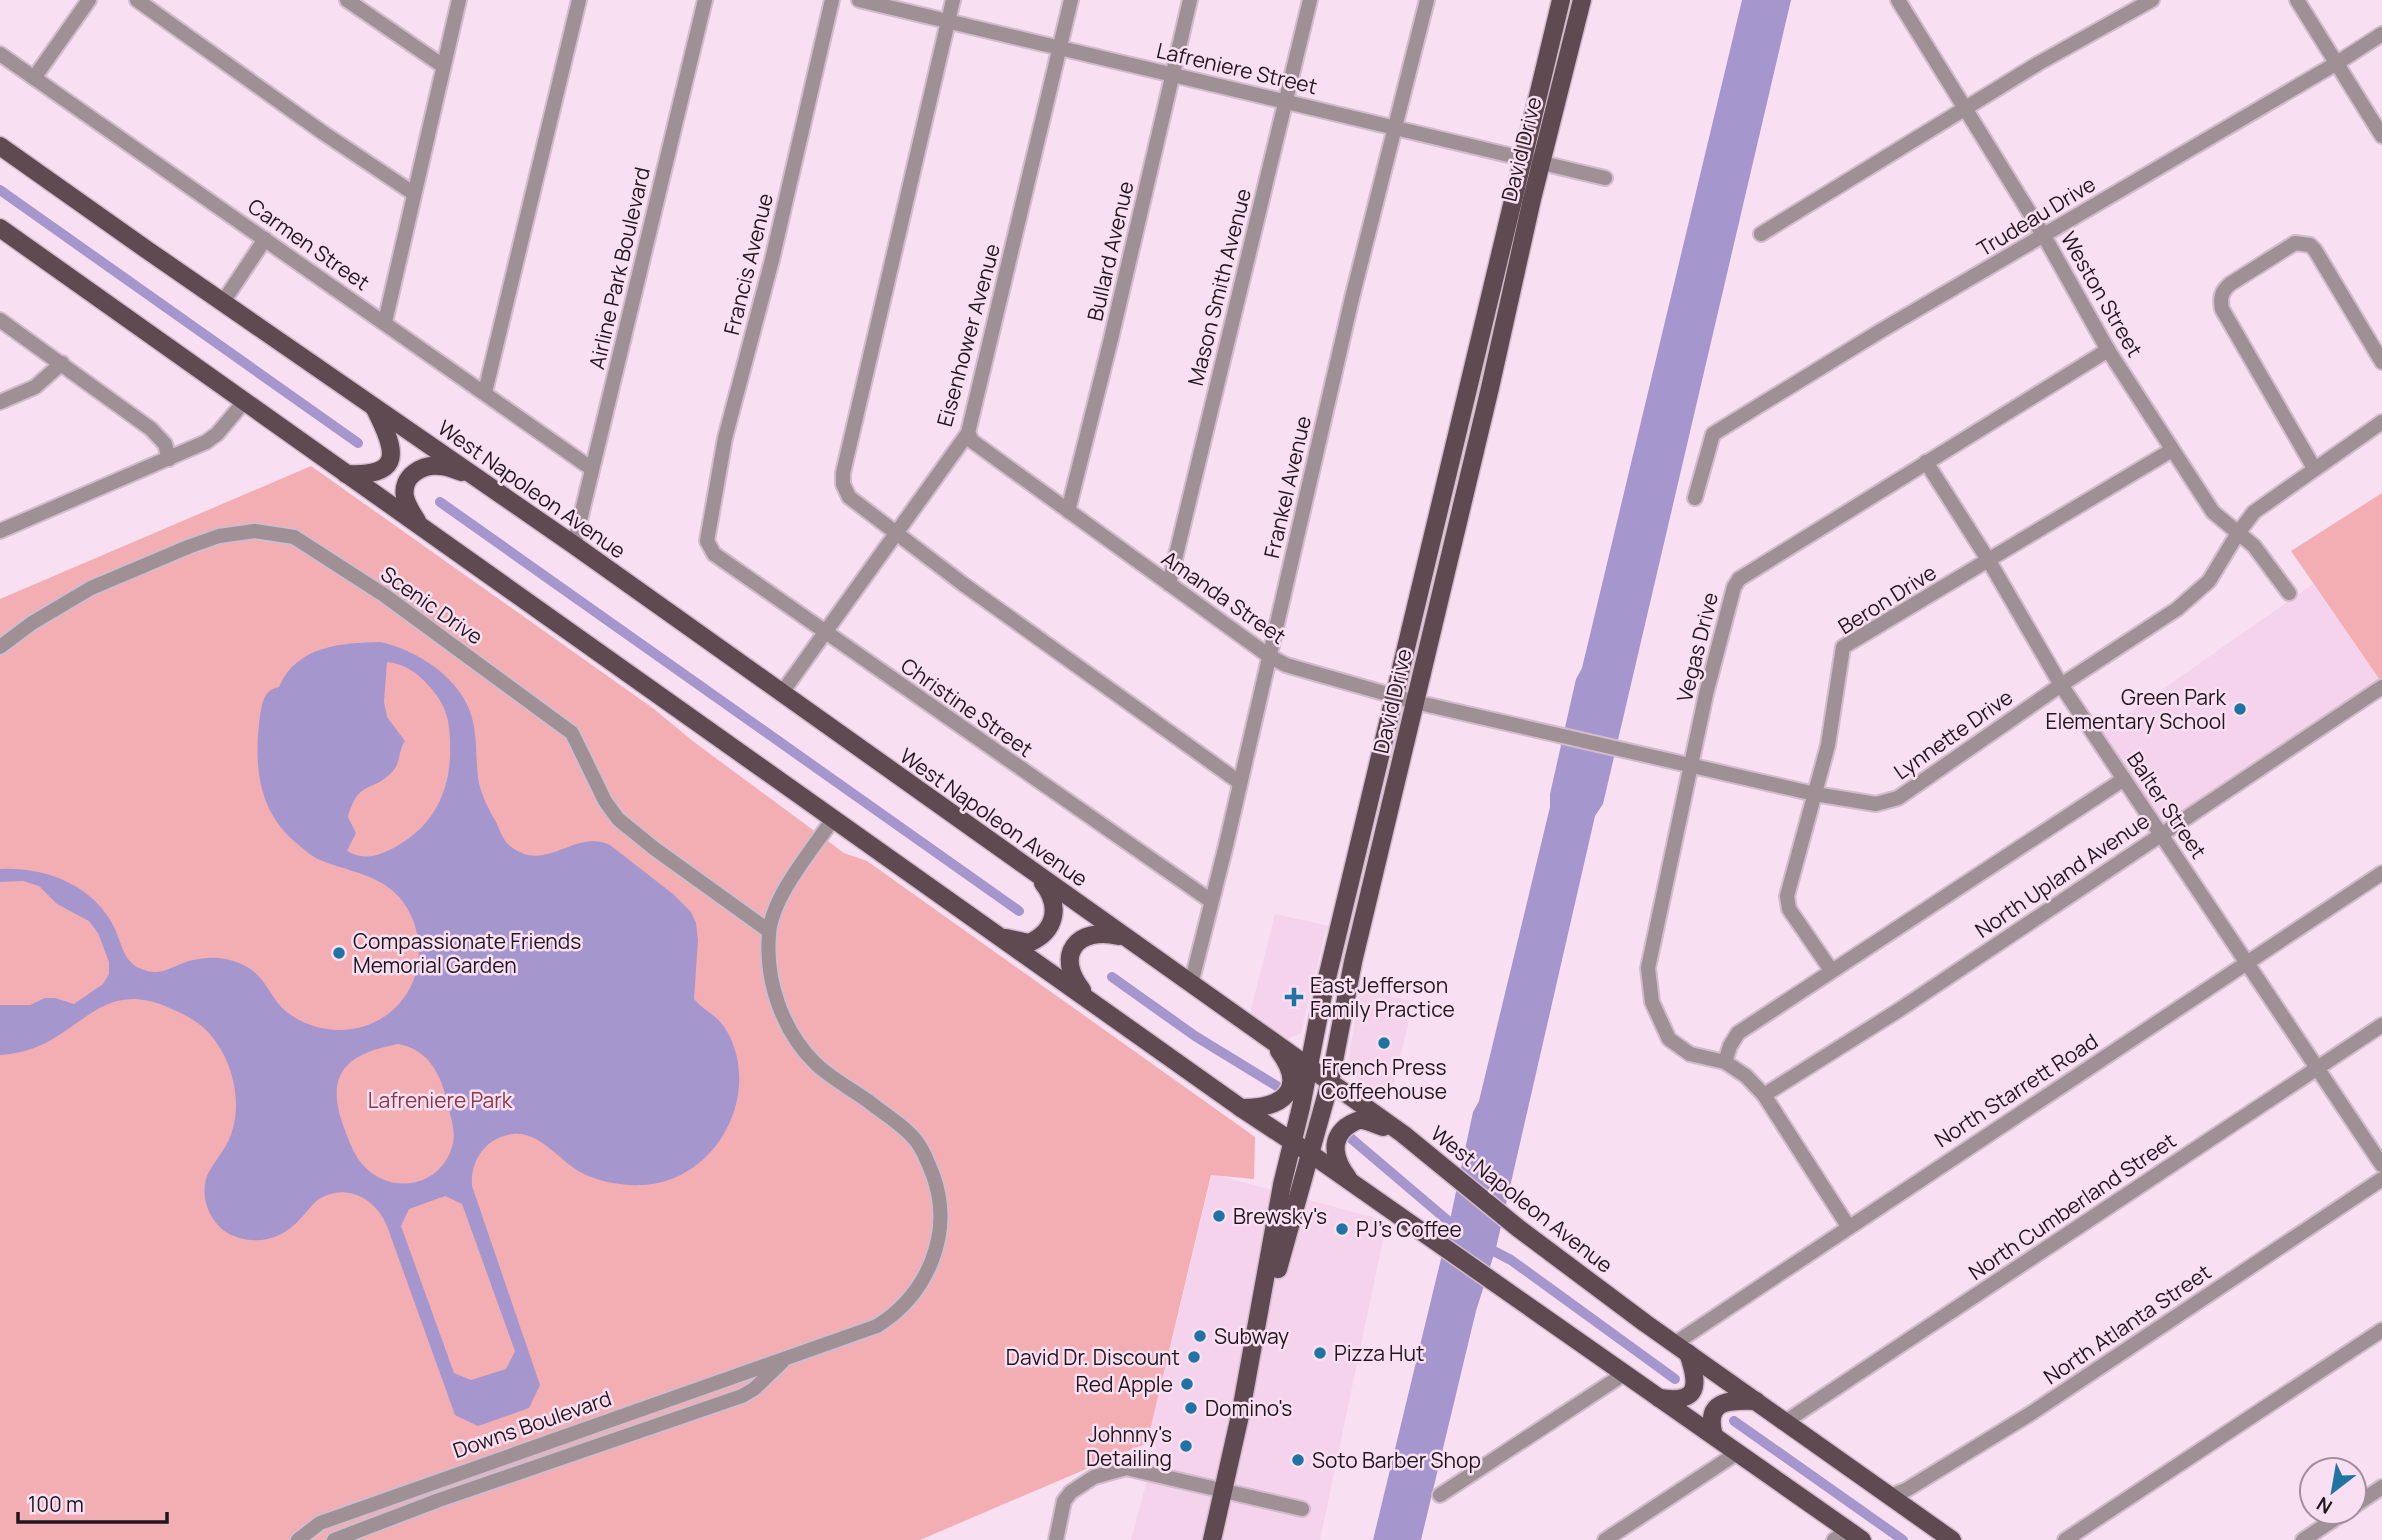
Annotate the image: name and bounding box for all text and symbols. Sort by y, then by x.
street label: Lafreniere Street [1154,36,1320,100]
street label: David Drive [1495,94,1547,204]
street label: Airline Park Boulevard [582,164,656,372]
street label: Trudeau Drive [1972,170,2100,262]
street label: Bullard Avenue [1080,178,1140,324]
street label: Mason Smith Avenue [1181,186,1257,388]
street label: Francis Avenue [717,190,779,338]
street label: Carmen Street [243,192,375,296]
street label: Weston Street [2055,226,2149,362]
street label: Eisenhower Avenue [930,240,1006,430]
street label: West Napoleon Avenue [432,413,632,565]
street label: Frankel Avenue [1257,413,1317,561]
street label: Amanda Street [1157,544,1291,650]
street label: Beron Drive [1833,558,1941,640]
street label: Scenic Drive [375,560,489,650]
street label: Vegas Drive [1670,589,1724,705]
street label: David Drive [1366,646,1418,756]
street label: Christine Street [896,651,1038,763]
street label: Lynnette Drive [1888,683,2018,785]
place label: Green Park Elementary School [2045,683,2227,735]
marker: Green Park Elementary School [2232,701,2248,717]
street label: West Napoleon Avenue [894,741,1094,893]
street label: Balter Street [2121,746,2213,864]
street label: North Upland Avenue [1970,806,2154,944]
place label: Compassionate Friends Memorial Garden [353,927,581,979]
marker: Compassionate Friends Memorial Garden [331,945,347,961]
place label: East Jefferson Family Practice [1310,971,1455,1023]
marker: East Jefferson Family Practice [1284,987,1304,1007]
street label: North Starrett Road [1929,1027,2103,1153]
marker: French Press Coffeehouse [1376,1035,1392,1051]
place label: French Press Coffeehouse [1321,1053,1447,1105]
park label: Lafreniere Park [368,1086,513,1114]
street label: West Napoleon Avenue [1425,1119,1619,1279]
street label: North Cumberland Street [1963,1126,2181,1286]
place label: Brewsky's [1233,1202,1327,1230]
marker: Brewsky's [1211,1208,1227,1224]
place label: PJ's Coffee [1356,1215,1462,1243]
marker: PJ's Coffee [1334,1221,1350,1237]
street label: North Atlanta Street [2038,1258,2216,1390]
place label: Subway [1214,1322,1289,1350]
marker: Subway [1192,1328,1208,1344]
place label: Pizza Hut [1334,1339,1424,1367]
place label: David Dr. Discount [1006,1343,1180,1371]
marker: Pizza Hut [1312,1345,1328,1361]
marker: David Dr. Discount [1186,1349,1202,1365]
place label: Red Apple [1075,1370,1173,1398]
marker: Red Apple [1179,1376,1195,1392]
street label: Downs Boulevard [449,1384,615,1464]
place label: Domino's [1205,1394,1292,1422]
marker: Domino's [1183,1400,1199,1416]
place label: Johnny's Detailing [1086,1420,1172,1472]
marker: Johnny's Detailing [1178,1438,1194,1454]
place label: Soto Barber Shop [1312,1446,1481,1474]
marker: Soto Barber Shop [1290,1452,1306,1468]
north arrow [2298,1456,2368,1526]
scale bar [18,1480,166,1524]
text: 100 m [28,1490,84,1518]
text: N [2312,1491,2337,1520]

